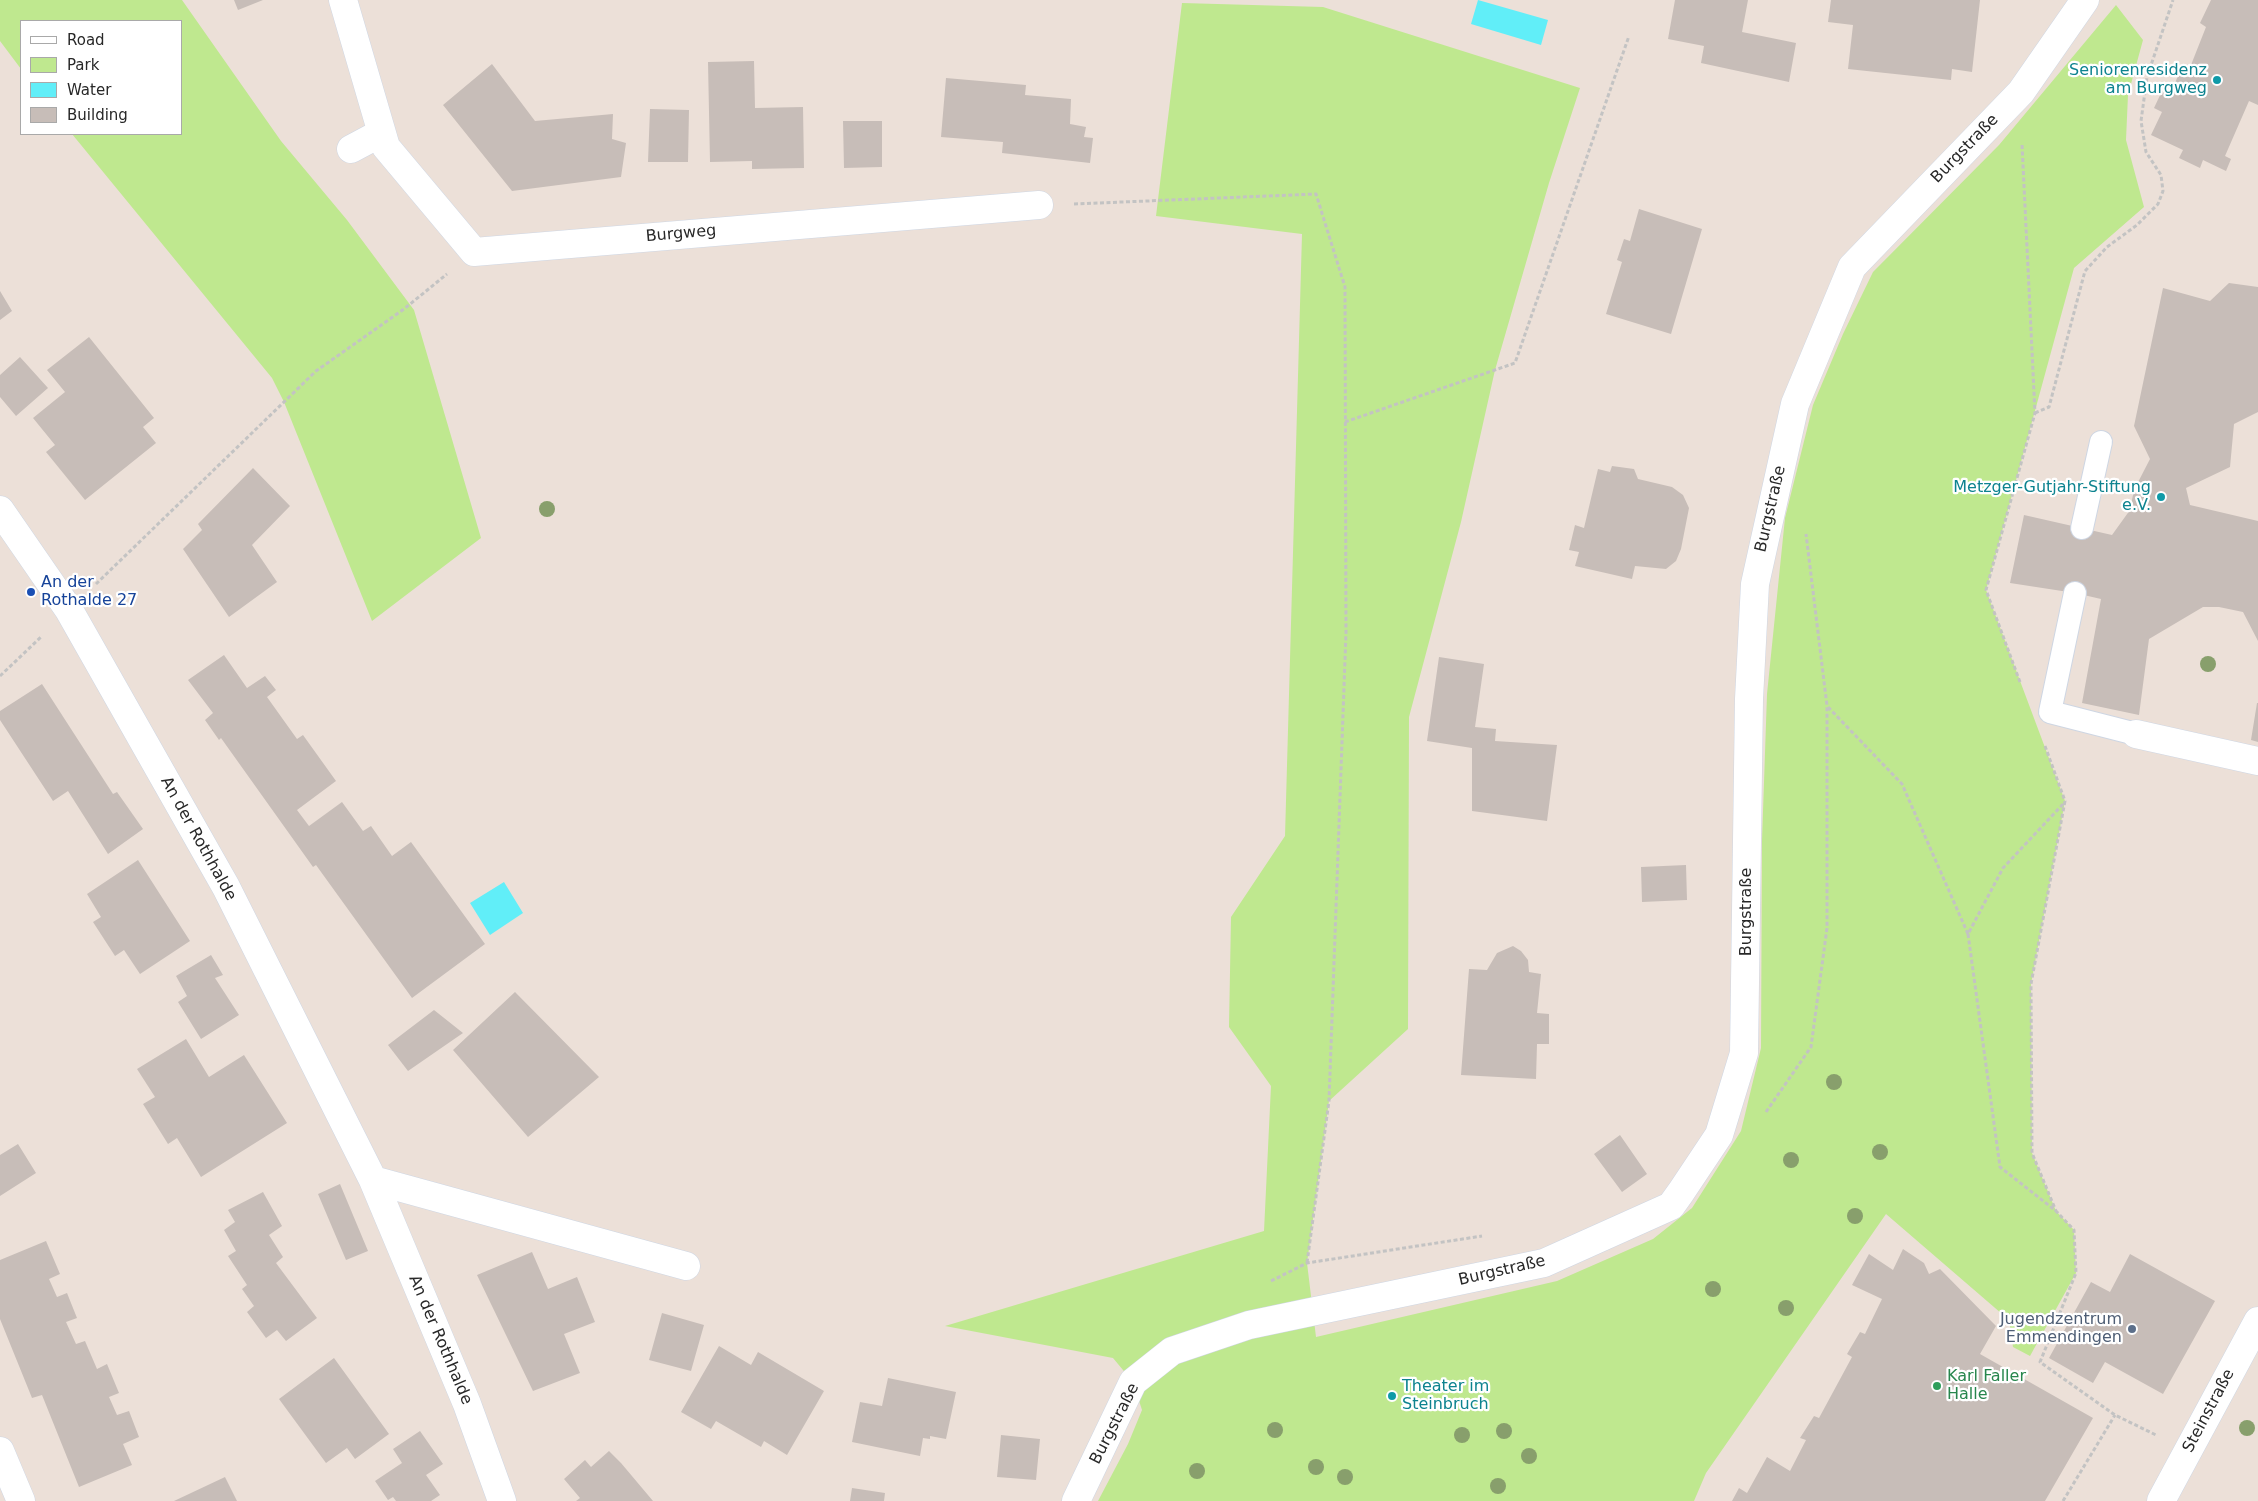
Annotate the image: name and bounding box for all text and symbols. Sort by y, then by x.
legend [20,20,182,135]
text: Road [67,31,105,49]
text: Park [67,56,99,74]
place label: Seniorenresidenz am Burgweg [2069,61,2207,99]
marker: Seniorenresidenz am Burgweg [2211,74,2223,86]
text: Water [67,81,111,99]
text: Building [67,106,128,124]
street label: Burgstraße [1927,111,2003,187]
street label: Burgweg [645,221,717,247]
street label: Burgstraße [1752,464,1790,554]
place label: Metzger-Gutjahr-Stiftung e.V. [1953,478,2151,516]
marker: Metzger-Gutjahr-Stiftung e.V. [2155,491,2167,503]
place label: An der Rothalde 27 [41,573,137,611]
marker: An der Rothalde 27 [25,586,37,598]
street label: An der Rothhalde [156,774,240,904]
street label: Burgstraße [1737,868,1757,956]
street label: Burgstraße [1457,1252,1547,1290]
street label: An der Rothhalde [404,1272,476,1408]
place label: Jugendzentrum Emmendingen [2000,1310,2122,1348]
marker: Jugendzentrum Emmendingen [2126,1323,2138,1335]
street label: Steinstraße [2179,1366,2239,1456]
place label: Karl Faller Halle [1947,1367,2026,1405]
place label: Theater im Steinbruch [1402,1377,1489,1415]
street label: Burgstraße [1086,1380,1144,1468]
marker: Karl Faller Halle [1931,1380,1943,1392]
marker: Theater im Steinbruch [1386,1390,1398,1402]

